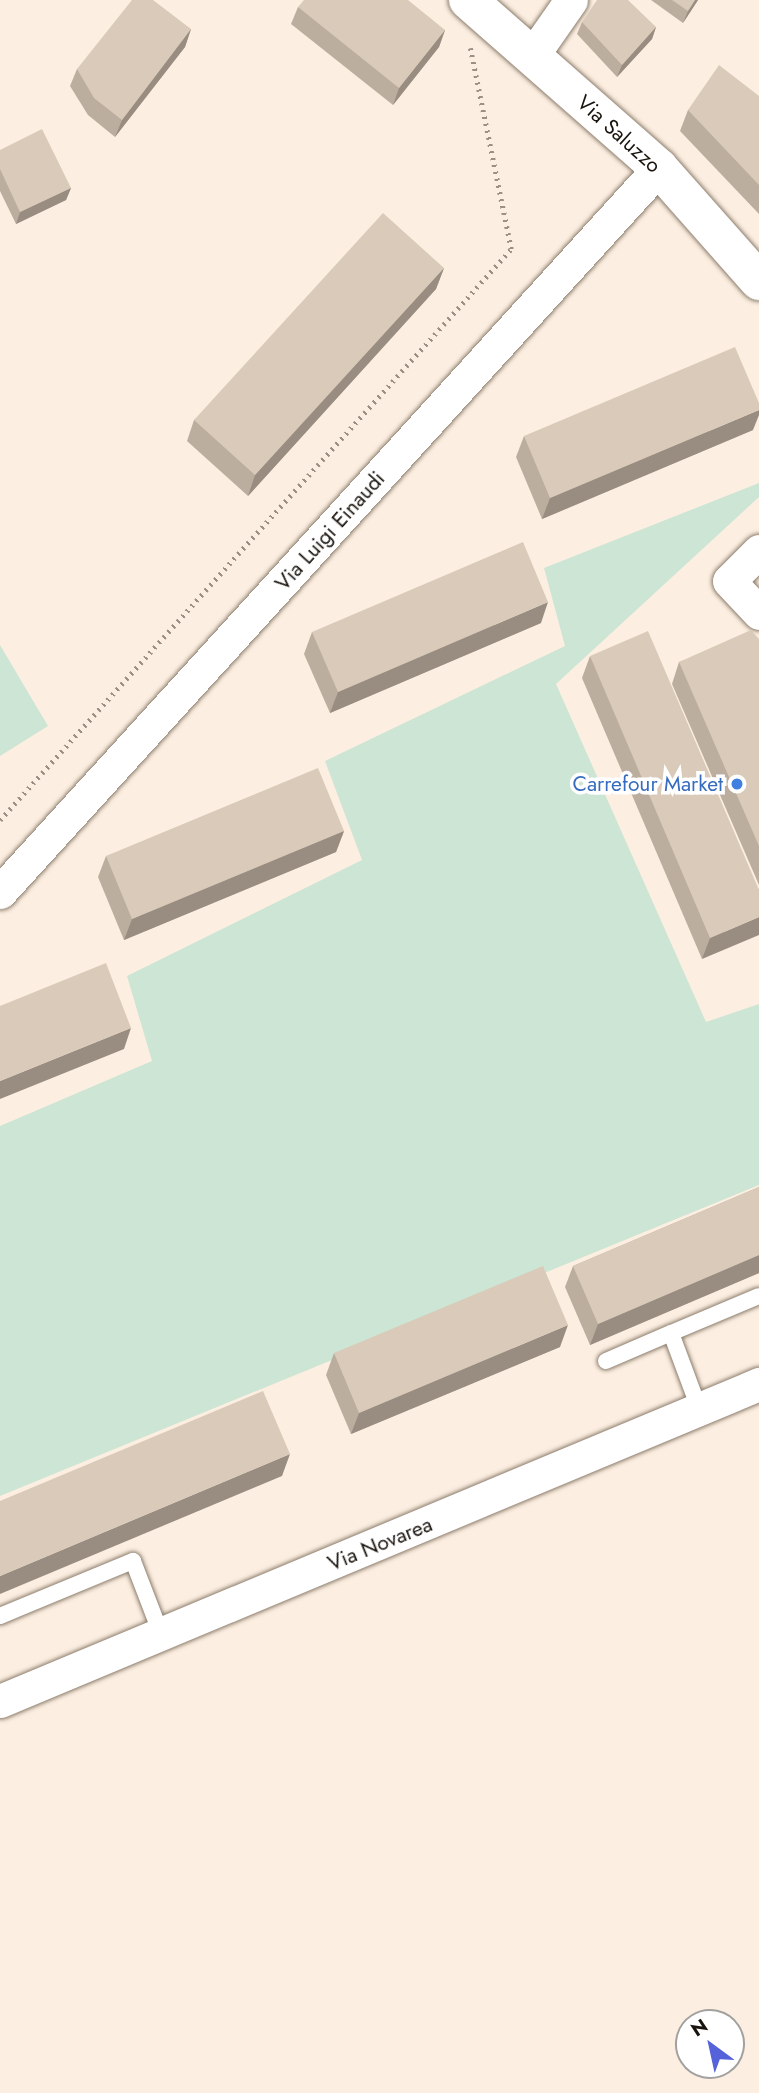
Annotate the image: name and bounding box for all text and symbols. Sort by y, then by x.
street label: Via Saluzzo [572,90,666,178]
street label: Via Luigi Einaudi [270,466,390,596]
place label: Carrefour Market [573,771,723,797]
marker: Carrefour Market [729,776,745,792]
street label: Via Novarea [324,1512,436,1576]
north arrow [675,2009,745,2079]
text: N [686,2012,713,2043]

